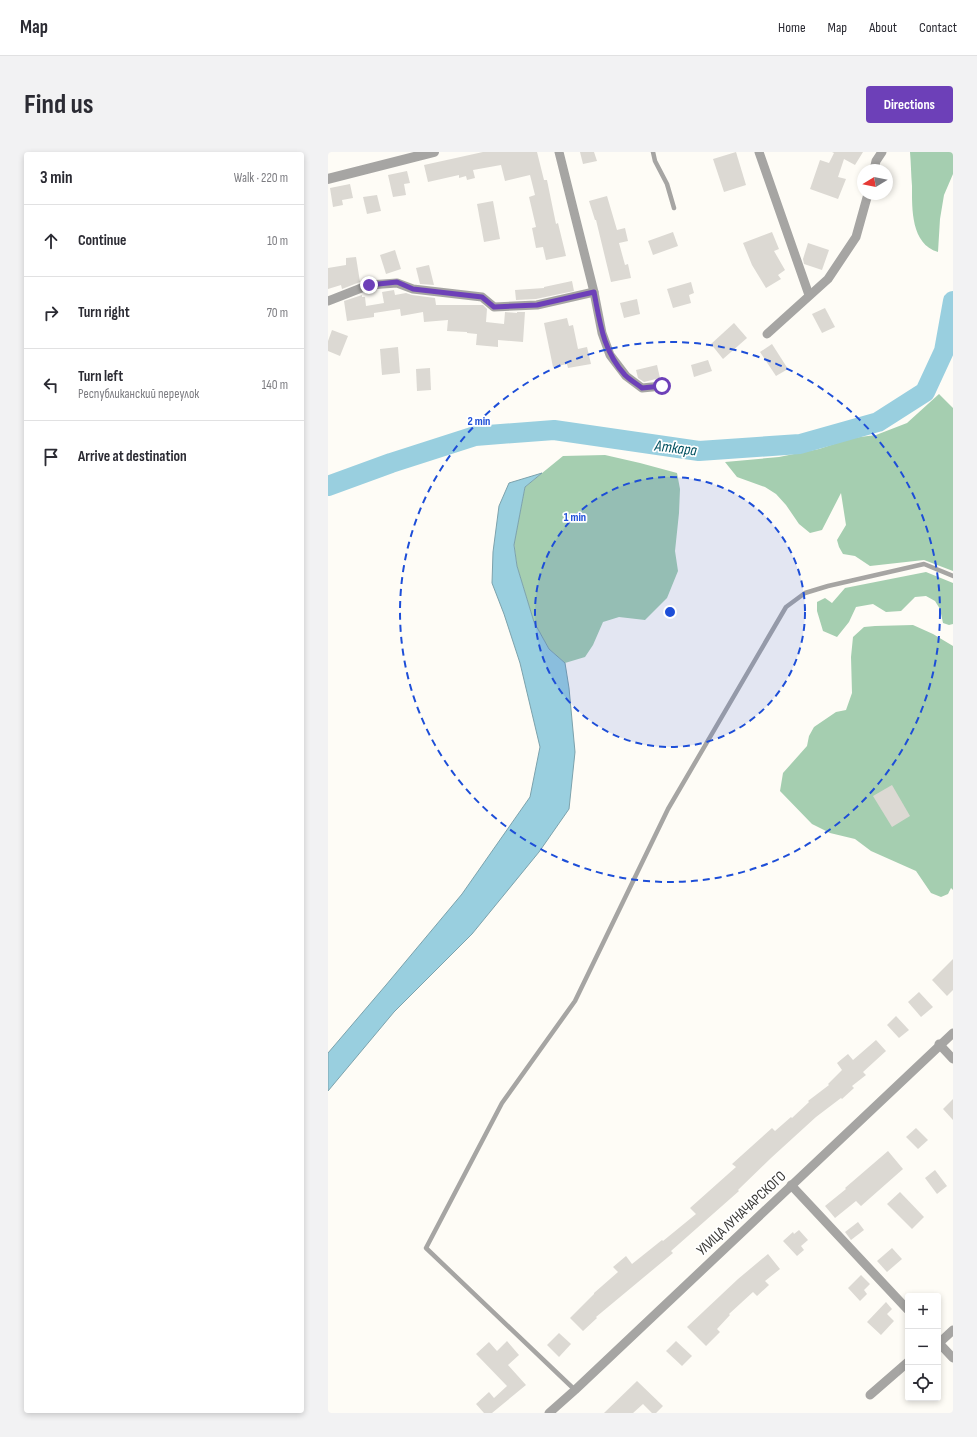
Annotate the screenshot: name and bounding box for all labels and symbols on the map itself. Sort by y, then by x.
north arrow [857,164,893,200]
route end [360,276,378,294]
route start [653,377,671,395]
text: 2 min [468,414,490,429]
water label: Аткара [653,436,698,461]
text: 1 min [564,510,586,525]
centre of rings [663,605,677,619]
street label: УЛИЦА ЛУНАЧАРСКОГО [693,1167,790,1260]

